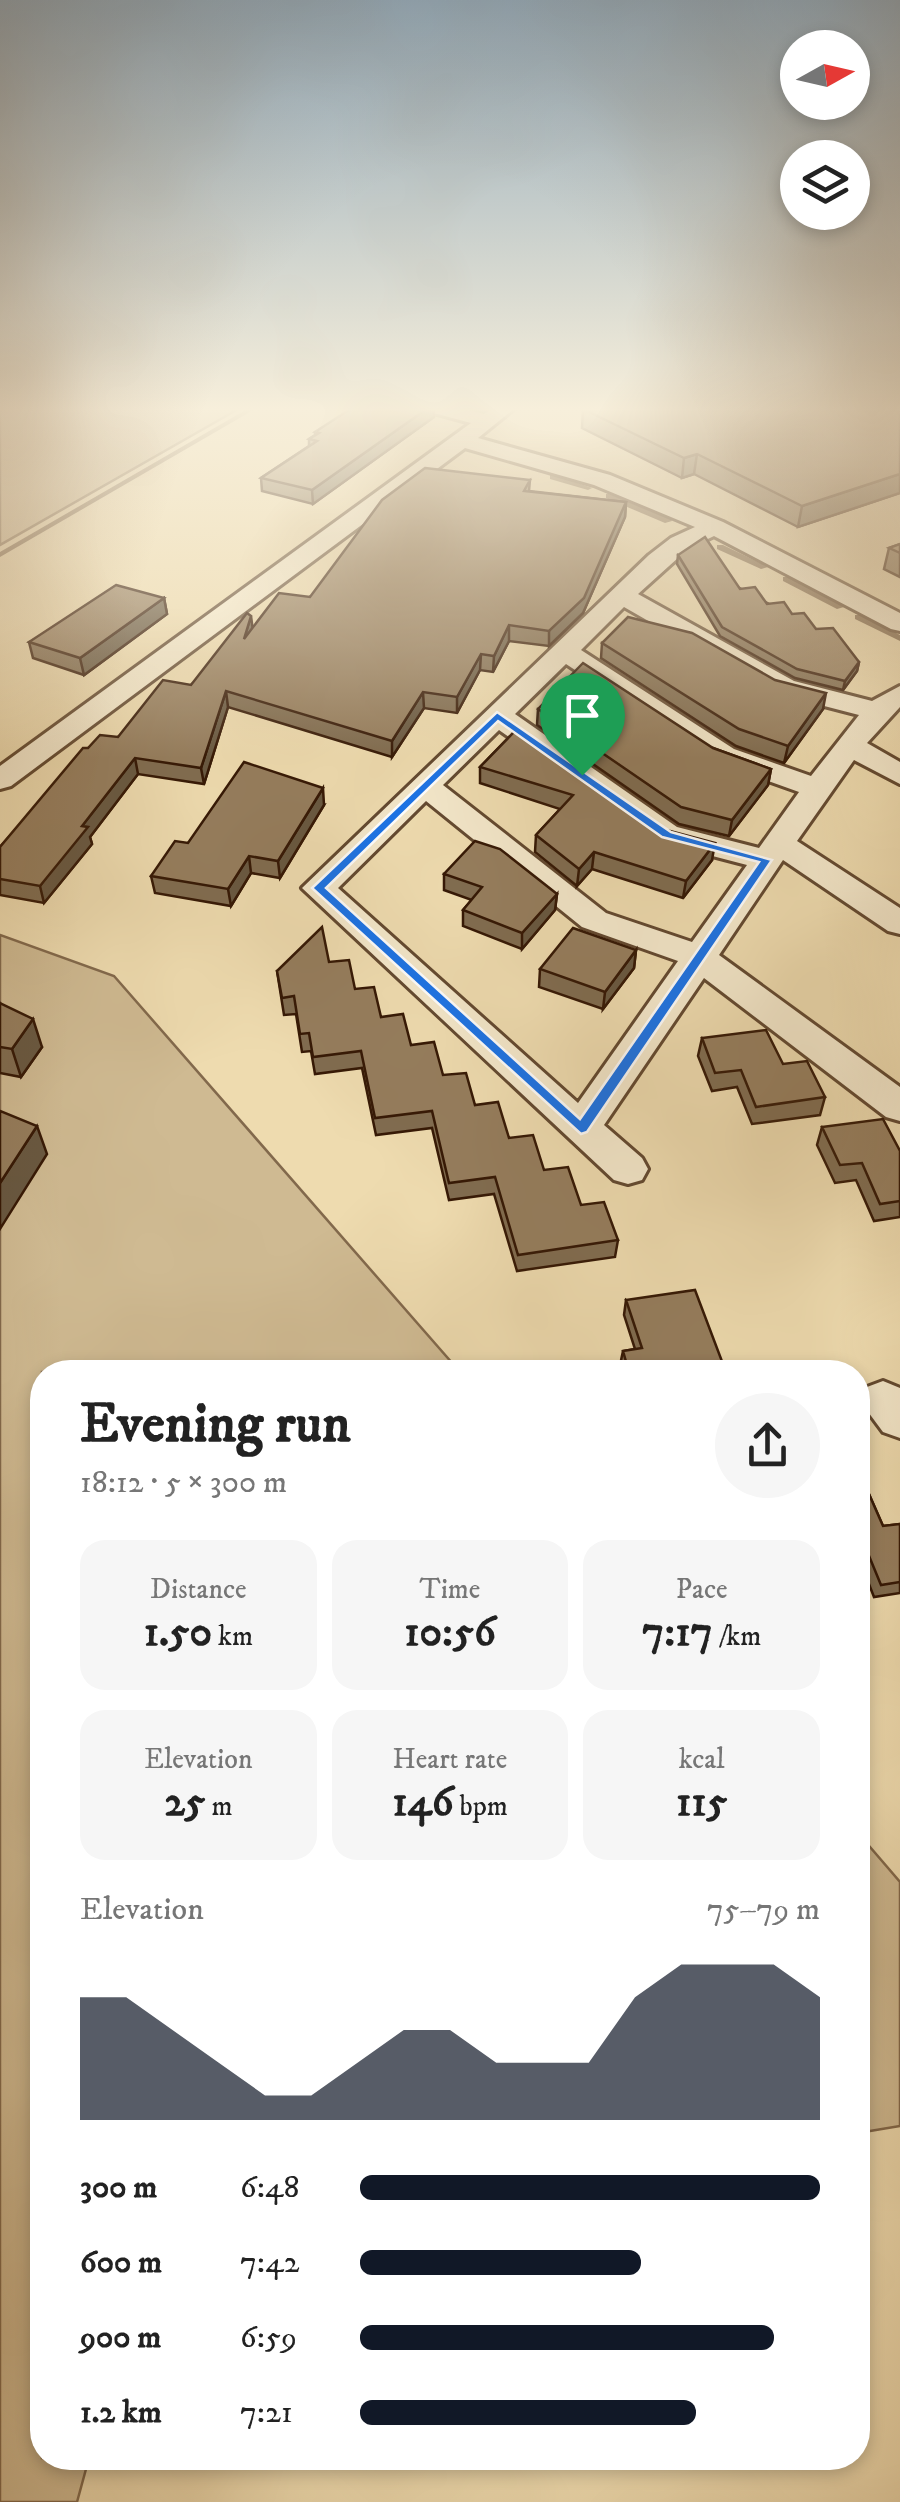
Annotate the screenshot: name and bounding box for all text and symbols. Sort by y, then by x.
north arrow [780,30,870,120]
map controls [780,30,870,230]
button: layers [780,140,870,230]
pin [540,673,625,776]
icon: arrive [555,688,610,743]
text: Evening run [80,1391,351,1460]
button: share [715,1393,820,1498]
text: 18:12 · 5 × 300 m [80,1463,287,1503]
text: Distance [150,1572,247,1607]
text: Time [420,1572,480,1607]
text: Pace [676,1572,728,1607]
text: 1.50 [144,1607,212,1659]
text: 10:56 [404,1607,496,1659]
text: 7:17 [642,1607,713,1659]
text: km [212,1619,253,1654]
text: /km [713,1619,761,1654]
text: Elevation [144,1742,253,1777]
text: Heart rate [393,1742,507,1777]
text: kcal [679,1742,725,1777]
text: 25 [164,1777,205,1829]
text: 146 [392,1777,454,1829]
text: 115 [676,1777,727,1829]
text: m [205,1789,232,1824]
text: bpm [454,1789,508,1824]
text: Elevation [80,1890,204,1930]
text: 75–79 m [707,1890,820,1930]
text: 300 m [80,2168,157,2208]
text: 6:48 [240,2168,299,2208]
text: 600 m [80,2243,162,2283]
text: 7:42 [240,2243,299,2283]
text: 900 m [80,2318,161,2358]
text: 6:59 [240,2318,297,2358]
text: 1.2 km [80,2393,162,2433]
text: 7:21 [240,2393,293,2433]

